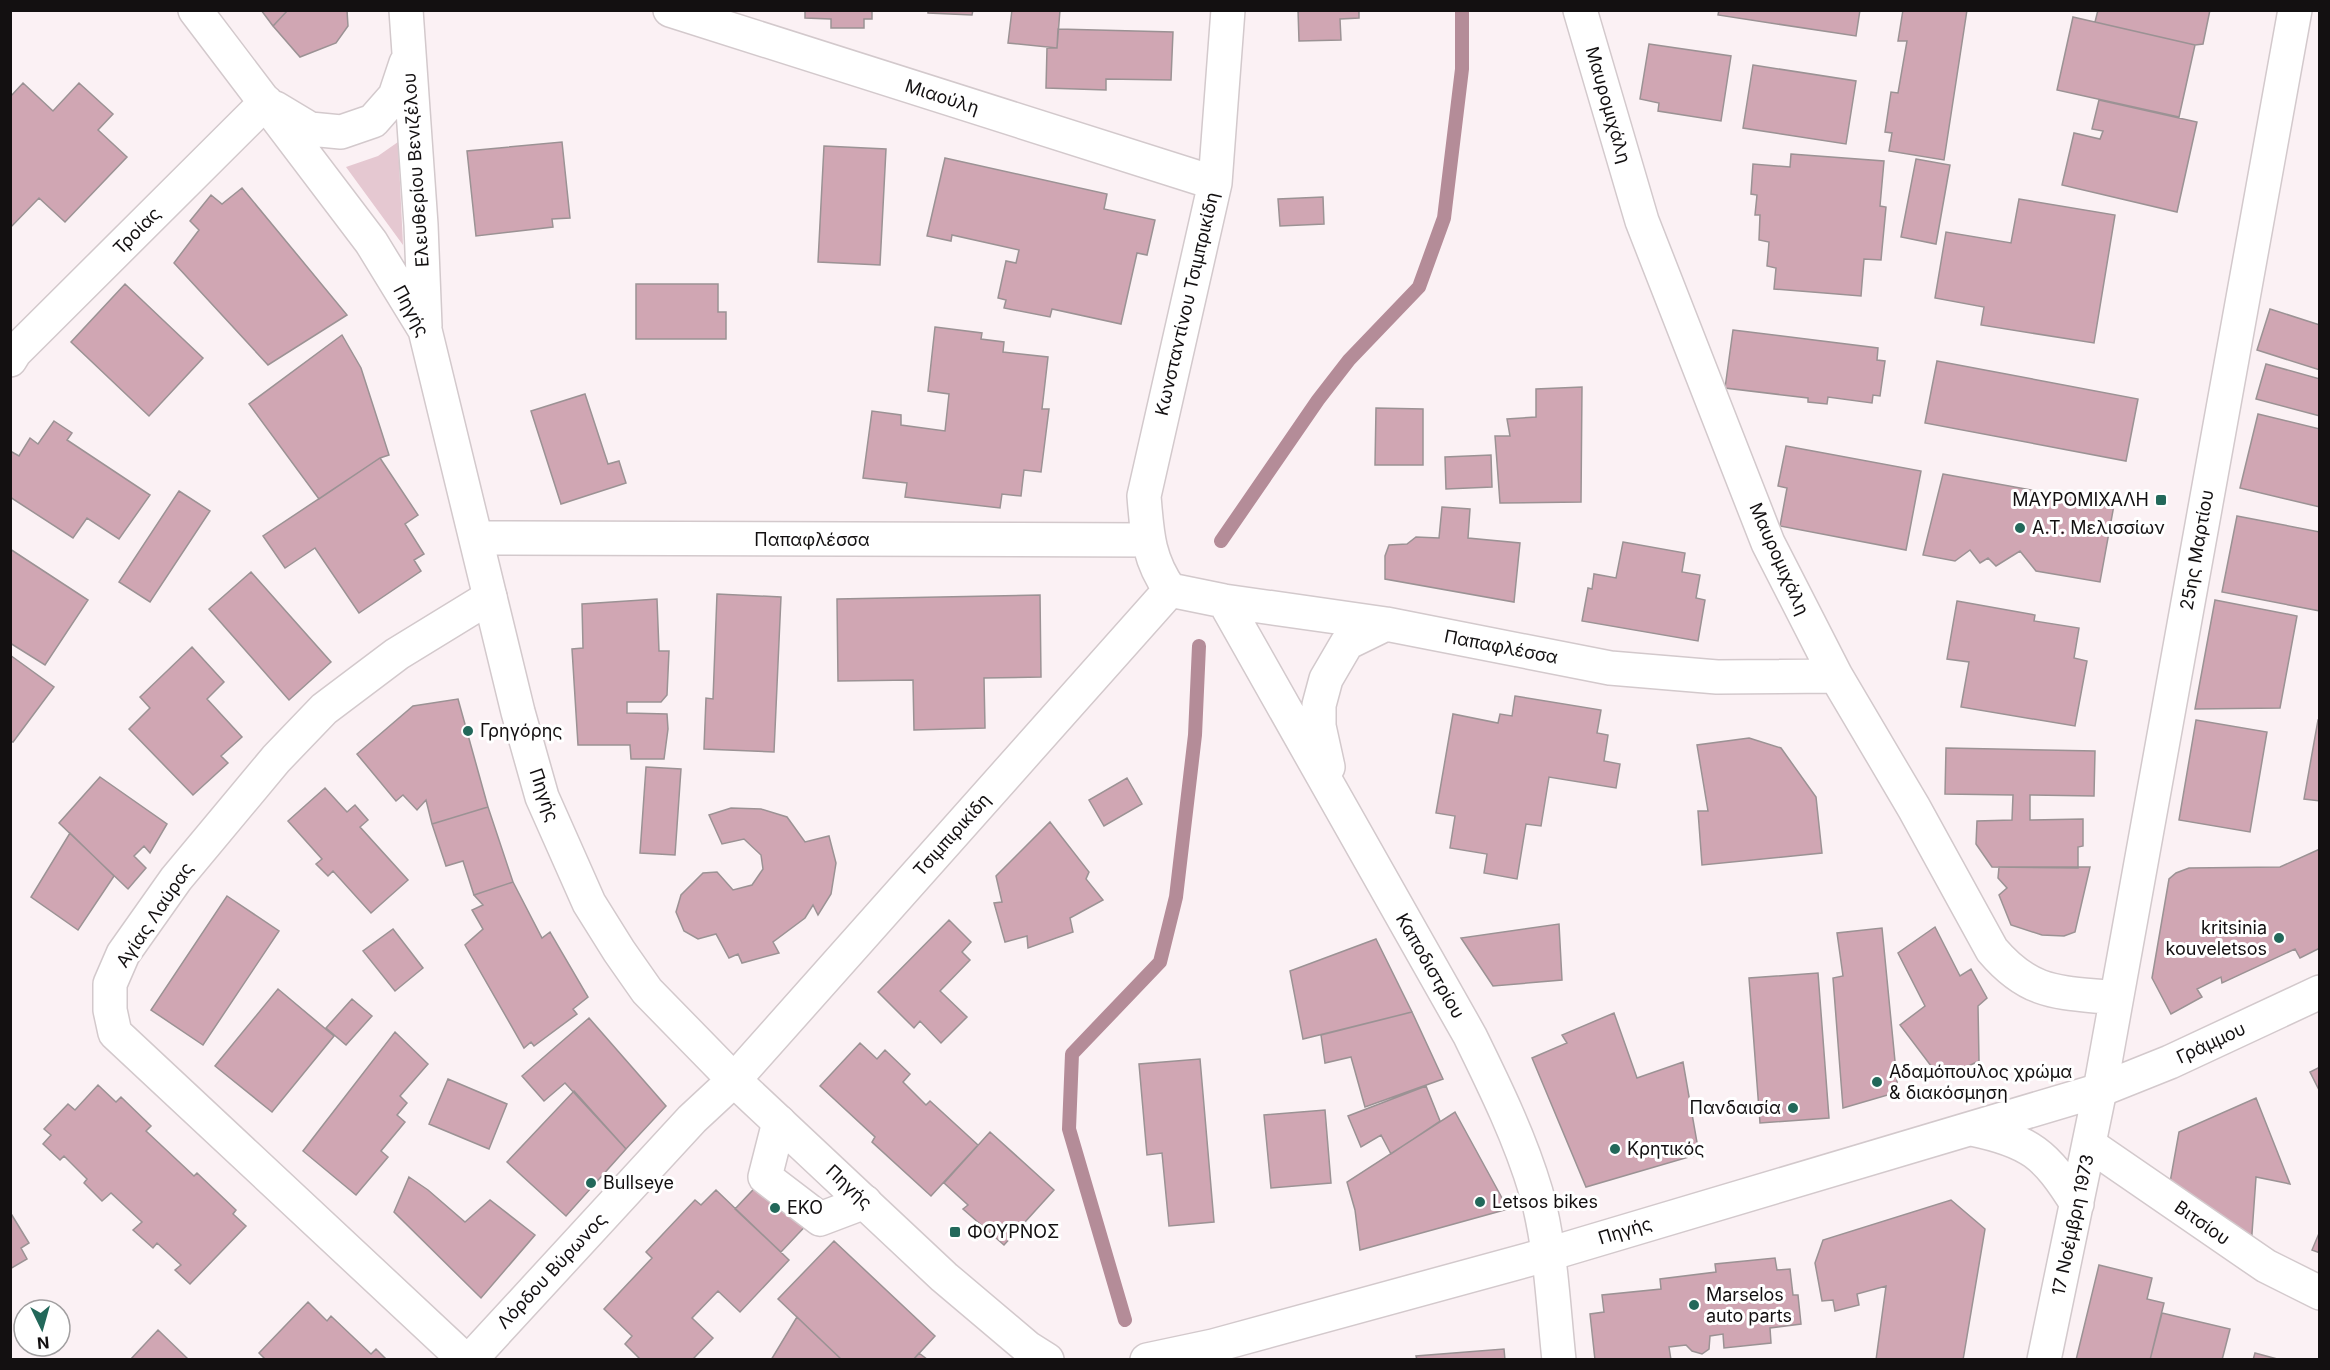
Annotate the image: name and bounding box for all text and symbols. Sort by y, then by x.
street label: Μαυρομιχάλη [1582,44,1635,166]
street label: Ελευθερίου Βενιζέλου [398,72,433,268]
street label: Μιαούλη [903,75,982,118]
street label: Κωνσταντίνου Τσιμπρικίδη [1151,190,1222,418]
street label: Τροίας [109,203,165,259]
street label: Πηγής [389,282,434,340]
street label: 25ης Μαρτίου [2176,488,2217,612]
place label: ΜΑΥΡΟΜΙΧΑΛΗ [2012,489,2149,510]
marker: ΜΑΥΡΟΜΙΧΑΛΗ [2154,493,2168,507]
street label: Μαυρομιχάλη [1745,499,1814,618]
place label: Α.Τ. Μελισσίων [2032,517,2165,538]
marker: Α.Τ. Μελισσίων [2013,521,2027,535]
street label: Παπαφλέσσα [754,529,870,550]
street label: Παπαφλέσσα [1442,625,1560,668]
place label: Γρηγόρης [480,720,563,741]
marker: Γρηγόρης [461,724,475,738]
street label: Πηγής [526,765,563,824]
street label: Τσιμπιρικίδη [909,789,994,880]
street label: Αγίας Λαύρας [112,858,197,971]
street label: Καποδιστρίου [1392,909,1469,1022]
place label: kritsinia kouveletsos [2165,917,2267,959]
marker: kritsinia kouveletsos [2272,931,2286,945]
street label: Γράμμου [2173,1017,2249,1068]
place label: Αδαμόπουλος χρώμα & διακόσμηση [1889,1061,2072,1103]
marker: Αδαμόπουλος χρώμα & διακόσμηση [1870,1075,1884,1089]
place label: Πανδαισία [1690,1097,1781,1118]
marker: Πανδαισία [1786,1101,1800,1115]
place label: Κρητικός [1627,1138,1705,1159]
marker: Κρητικός [1608,1142,1622,1156]
street label: 17 Νοέμβρη 1973 [2047,1152,2098,1297]
street label: Πηγής [822,1160,877,1213]
place label: Bullseye [603,1172,674,1193]
marker: Bullseye [584,1176,598,1190]
place label: Letsos bikes [1492,1191,1598,1212]
marker: Letsos bikes [1473,1195,1487,1209]
street label: Βιτσίου [2171,1196,2234,1249]
place label: EKO [787,1197,823,1218]
marker: EKO [768,1201,782,1215]
street label: Λόρδου Βύρωνος [493,1208,611,1333]
street label: Πηγής [1595,1212,1654,1249]
place label: ΦΟΥΡΝΟΣ [967,1221,1059,1242]
marker: ΦΟΥΡΝΟΣ [948,1225,962,1239]
place label: Marselos auto parts [1706,1284,1792,1326]
north arrow [12,1298,72,1358]
marker: Marselos auto parts [1687,1298,1701,1312]
text: N [36,1332,50,1353]

